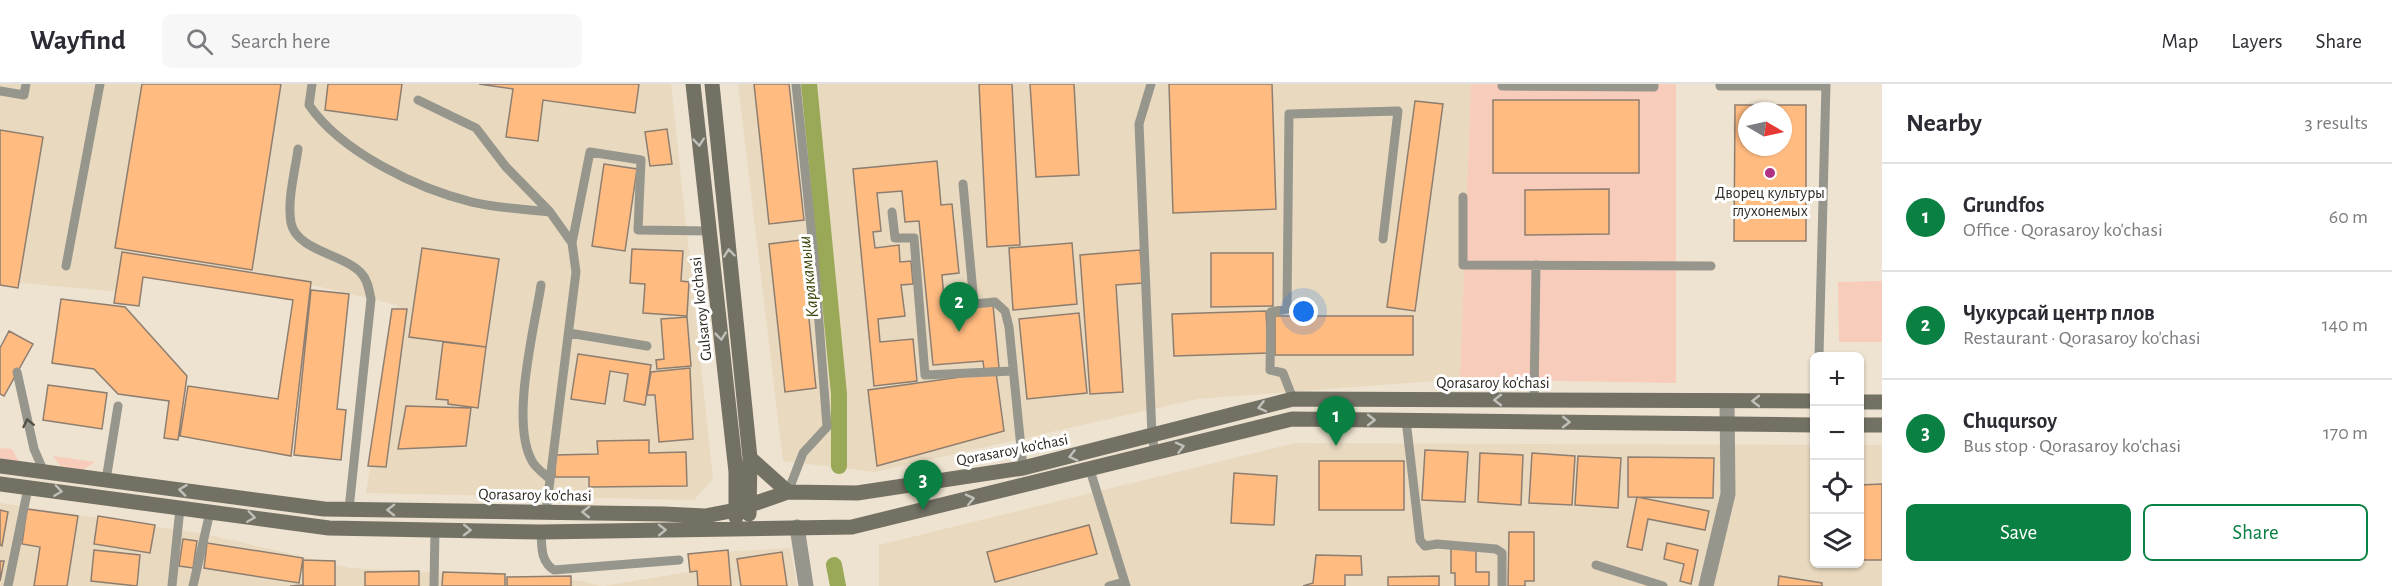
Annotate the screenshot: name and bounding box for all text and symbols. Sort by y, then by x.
search box [162,14,582,68]
icon: search [183,25,216,58]
text: Wayfind [30,27,126,55]
text: Search here [231,30,330,52]
text: Map [2162,31,2198,52]
text: Layers [2231,31,2282,52]
text: Share [2315,31,2362,52]
north arrow [1738,102,1792,156]
text: Nearby [1906,110,1982,136]
text: 3 results [2304,113,2368,133]
one-way arrow [693,138,705,147]
marker: Дворец культуры глухонемых [1763,166,1777,180]
place label: Дворец культуры глухонемых [1715,185,1825,220]
text: Grundfos [1963,194,2044,216]
text: 1 [1922,207,1929,227]
text: 60 m [2329,207,2368,227]
text: Office · Qorasaroy ko'chasi [1963,220,2163,240]
water label: Каракамыш [796,235,822,319]
one-way arrow [723,249,736,258]
street label: Gulsaroy ko'chasi [688,256,715,362]
pin: 2 [940,282,978,332]
your location [1289,297,1318,326]
text: Чукурсай центр плов [1963,302,2155,324]
text: 2 [1921,315,1930,335]
text: 140 m [2322,315,2368,335]
text: Restaurant · Qorasaroy ko'chasi [1963,328,2201,348]
one-way arrow [714,331,727,341]
map controls [1810,352,1864,568]
button: + [1810,352,1864,406]
street label: Qorasaroy ko'chasi [1436,375,1550,392]
one-way arrow [1494,394,1503,406]
one-way arrow [1752,395,1761,407]
pin: 1 [1316,396,1356,446]
one-way arrow [1257,400,1267,413]
button: − [1810,406,1864,460]
text: Chuqursoy [1963,410,2057,432]
one-way arrow [1367,414,1376,426]
one-way arrow [1562,416,1571,428]
one-way arrow [22,418,35,428]
text: 3 [1921,423,1930,443]
text: 170 m [2323,423,2368,443]
street label: Qorasaroy ko'chasi [955,431,1070,470]
text: Bus stop · Qorasaroy ko'chasi [1963,436,2181,456]
one-way arrow [1174,442,1184,455]
one-way arrow [1068,448,1078,461]
pin: 3 [904,460,942,510]
button: locate [1810,460,1864,514]
one-way arrow [53,485,63,497]
one-way arrow [178,485,187,497]
street label: Qorasaroy ko'chasi [478,486,592,505]
one-way arrow [965,494,975,507]
one-way arrow [387,503,396,516]
button: Save [1906,504,2131,561]
button: Share [2143,504,2368,561]
one-way arrow [582,506,591,518]
one-way arrow [247,511,256,523]
button: layers [1810,514,1864,568]
one-way arrow [462,524,471,536]
one-way arrow [657,524,666,536]

